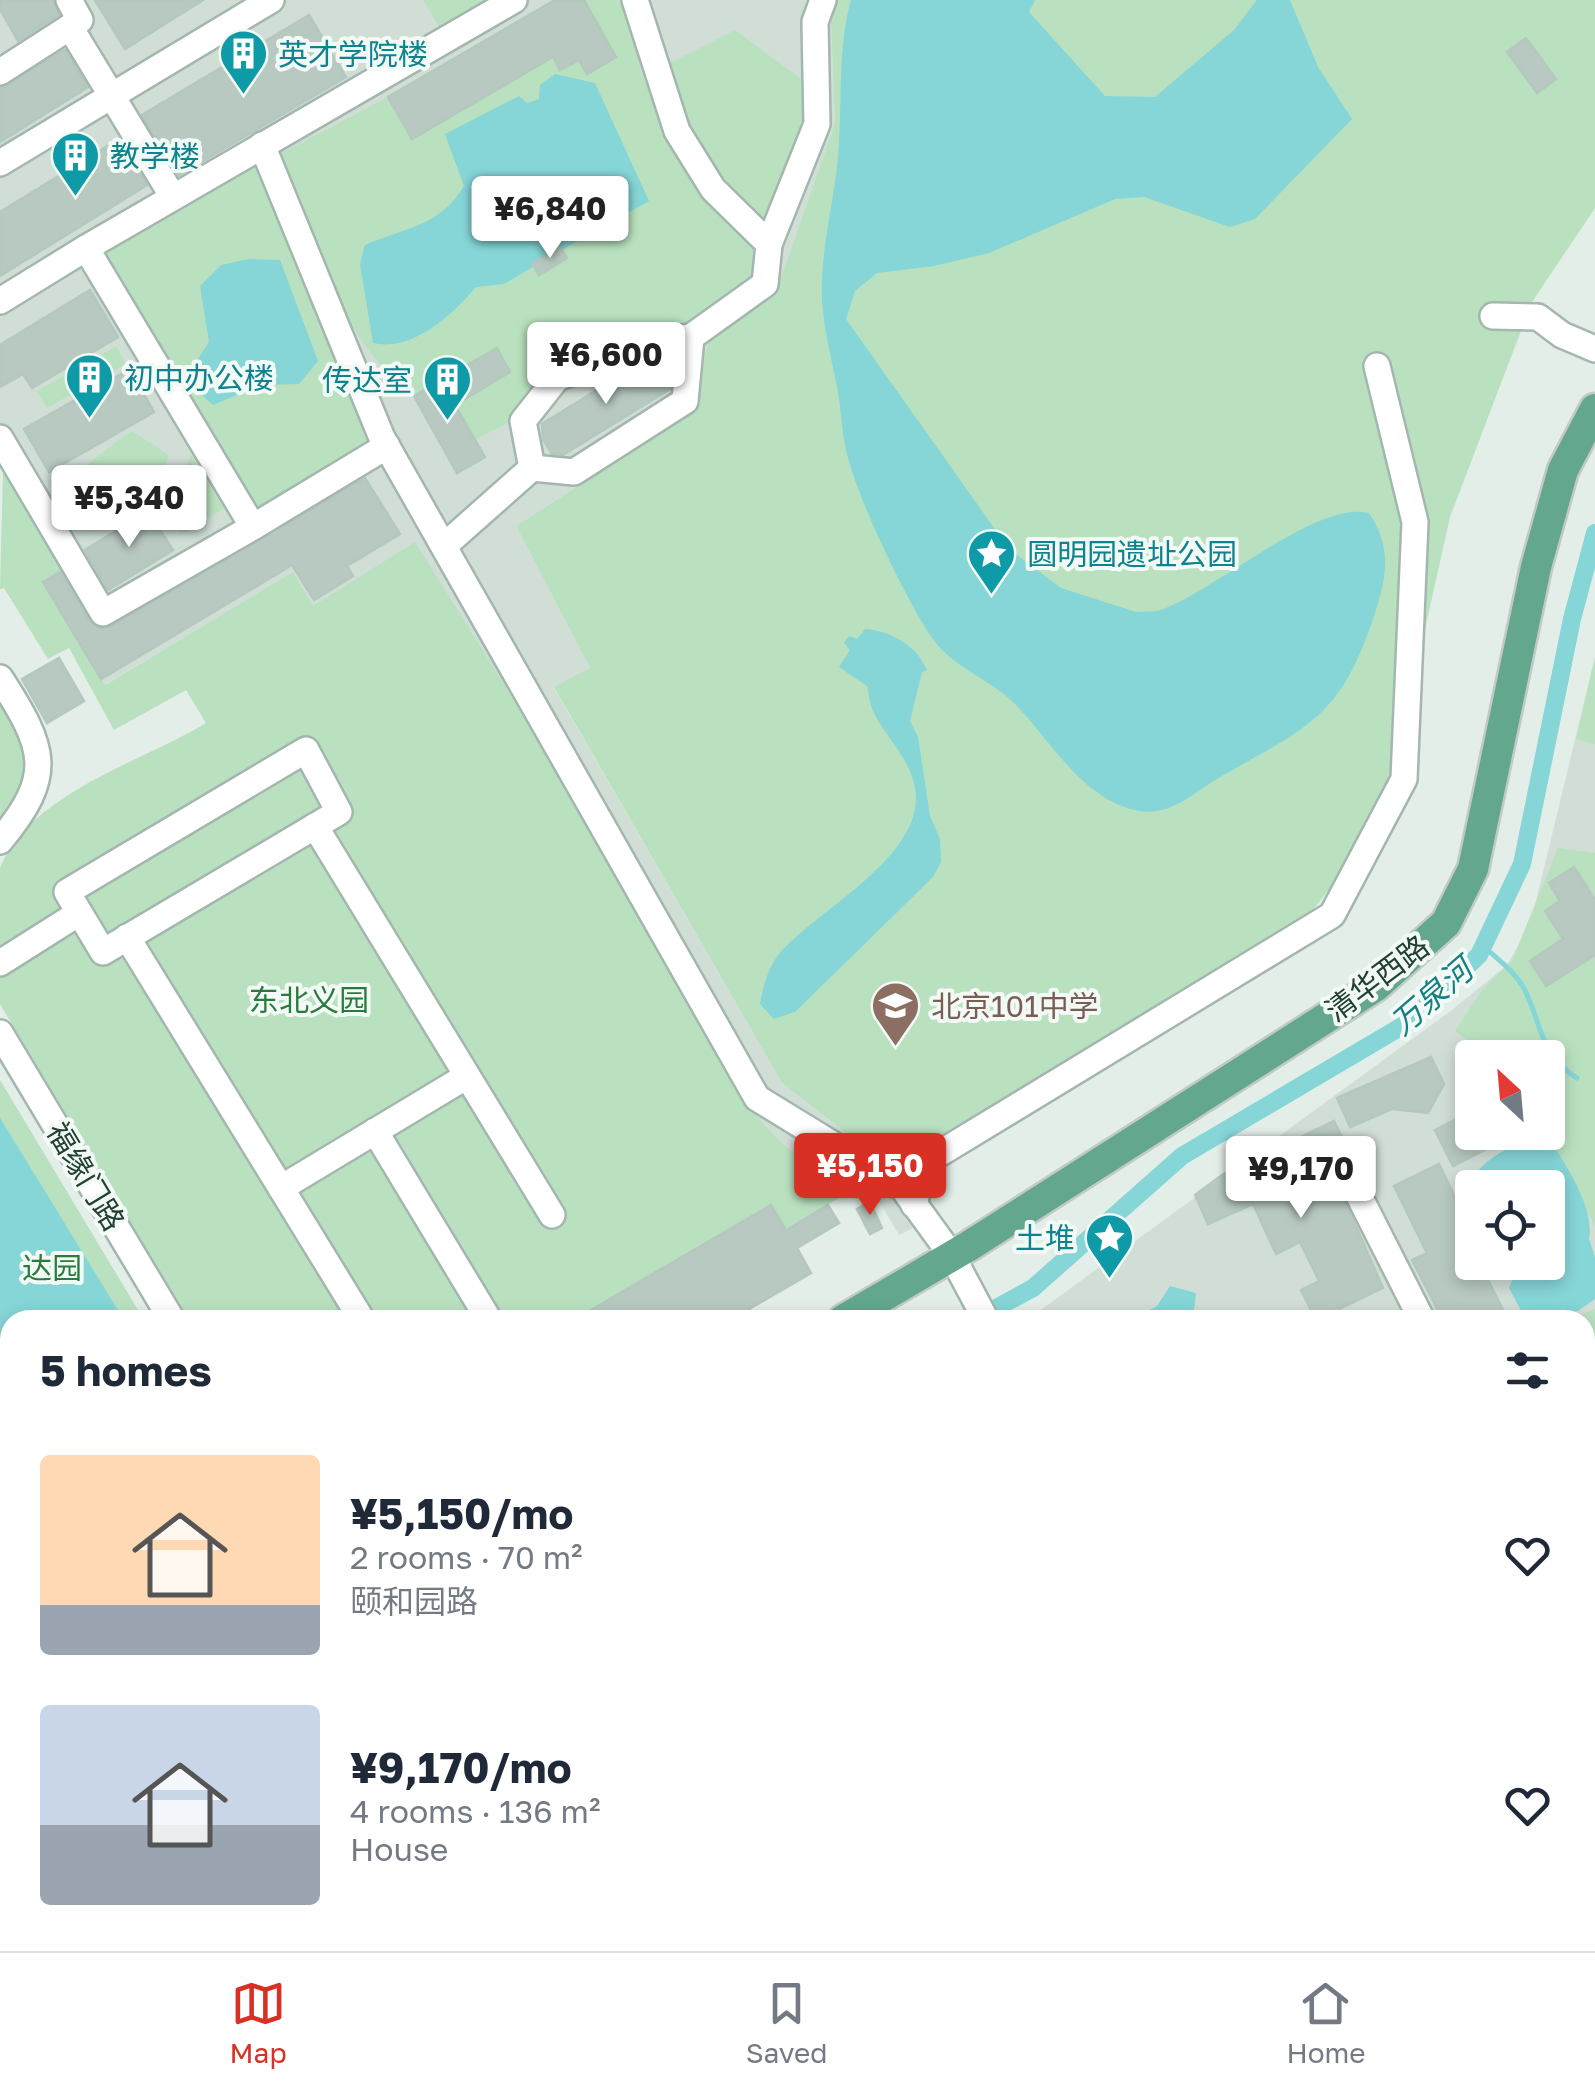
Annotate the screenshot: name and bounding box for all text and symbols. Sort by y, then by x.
building icon: 英才学院楼 [217,28,269,96]
place label: 英才学院楼 [278,36,428,72]
building icon: 教学楼 [49,130,101,198]
place label: 教学楼 [110,138,200,174]
pin: ¥6,840 [469,176,631,261]
text: ¥6,840 [494,189,606,227]
pin: ¥6,600 [525,322,687,407]
text: ¥6,600 [549,335,663,373]
building icon: 初中办公楼 [63,352,115,420]
building icon: 传达室 [421,354,473,422]
place label: 初中办公楼 [124,360,274,396]
place label: 传达室 [322,362,412,398]
pin: ¥5,340 [48,465,210,550]
text: ¥5,340 [73,478,185,516]
place icon: 圆明园遗址公园 [966,528,1018,596]
place label: 圆明园遗址公园 [1027,536,1237,572]
street label: 清华西路 [1318,928,1436,1028]
water label: 万泉河 [1382,946,1484,1042]
school or university icon: 北京101中学 [870,980,922,1048]
park label: 东北义园 [249,982,369,1018]
place label: 北京101中学 [931,988,1099,1024]
north arrow [1455,1040,1565,1150]
map controls [1455,1040,1565,1280]
street label: 福缘门路 [40,1115,132,1237]
pin: ¥5,150 [789,1133,951,1218]
pin: ¥9,170 [1220,1136,1382,1221]
text: ¥5,150 [816,1146,924,1184]
text: ¥9,170 [1248,1149,1354,1187]
button: locate [1455,1170,1565,1280]
place icon: 土堆 [1084,1212,1136,1280]
place label: 土堆 [1015,1220,1075,1256]
park label: 达园 [22,1250,82,1286]
icon: filters [1500,1343,1555,1398]
text: 5 homes [40,1345,212,1395]
text: ¥5,150/mo [350,1488,573,1538]
icon: home [120,1495,240,1615]
icon: heart [1500,1528,1555,1583]
text: 2 rooms · 70 m² [350,1538,583,1576]
text: 颐和园路 [350,1582,478,1620]
text: ¥9,170/mo [350,1742,572,1792]
icon: home [120,1745,240,1865]
icon: heart [1500,1778,1555,1833]
text: 4 rooms · 136 m² [350,1792,600,1830]
text: House [350,1830,448,1868]
tab: Map [230,1976,287,2069]
tab: Saved [746,1976,827,2069]
tab: Home [1286,1976,1366,2069]

